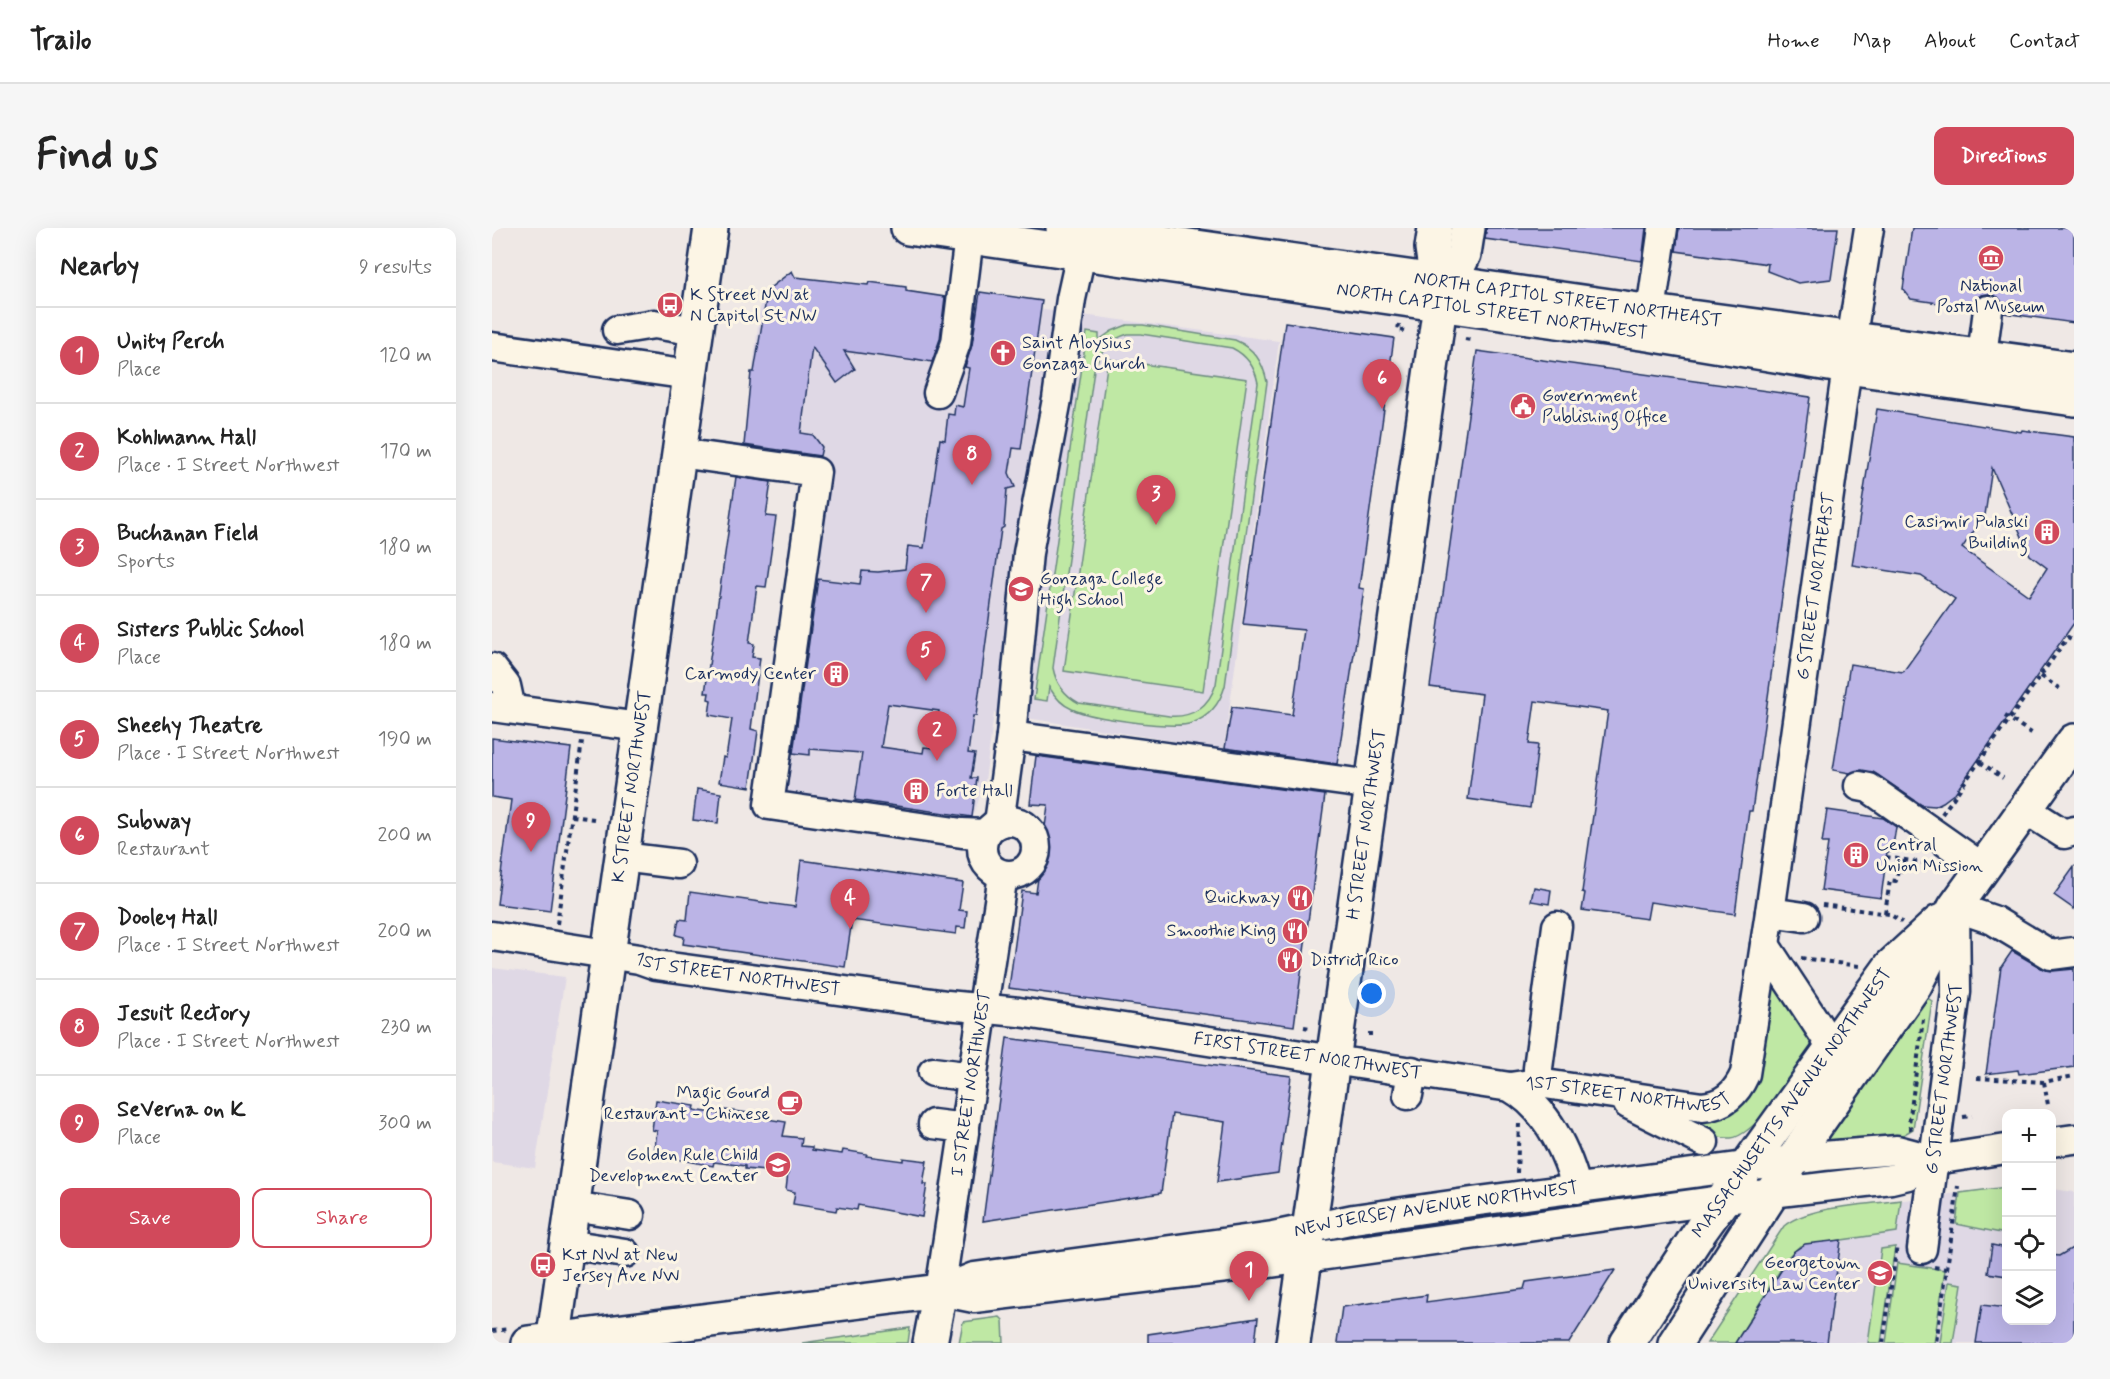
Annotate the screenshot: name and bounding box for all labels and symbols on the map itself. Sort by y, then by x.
museum icon: National Postal Museum [1976,243,2006,273]
street label: NORTH CAPITOL STREET NORTHEAST [1413,266,1723,333]
place label: National Postal Museum [1937,274,2045,319]
street label: NORTH CAPITOL STREET NORTHWEST [1335,278,1649,346]
place label: K Street NW at N Capitol St NW [690,283,817,328]
bus stop icon: K Street NW at N Capitol St NW [655,290,685,320]
place label: Saint Aloysius Gonzaga Church [1022,331,1146,376]
church icon: Saint Aloysius Gonzaga Church [988,338,1018,368]
pin: 6 [1362,360,1402,409]
place label: Government Publishing Office [1542,384,1668,431]
public building icon: Government Publishing Office [1508,391,1538,421]
pin: 8 [952,436,992,485]
pin: 3 [1136,476,1176,525]
street label: G STREET NORTHEAST [1791,491,1841,682]
place label: Casimir Pulaski Building [1904,510,2028,557]
building icon: Casimir Pulaski Building [2032,517,2062,547]
pin: 7 [906,564,946,613]
place label: Gonzaga College High School [1040,567,1163,614]
school or university icon: Gonzaga College High School [1006,574,1036,604]
pin: 5 [906,632,946,681]
building icon: Carmody Center [821,659,851,689]
place label: Carmody Center [685,662,817,686]
street label: K STREET NORTHWEST [606,689,657,884]
pin: 2 [918,712,956,761]
street label: H STREET NORTHWEST [1341,727,1392,921]
building icon: Forte Hall [901,776,931,806]
place label: Forte Hall [936,779,1013,803]
pin: 9 [512,802,550,852]
place label: Central Union Mission [1876,833,1983,878]
building icon: Central Union Mission [1841,840,1871,870]
pin: 4 [830,880,870,929]
restaurant icon: Quickway [1285,883,1315,913]
place label: Quickway [1204,886,1280,910]
restaurant icon: Smoothie King [1280,916,1310,946]
place label: Smoothie King [1166,919,1276,944]
restaurant icon: District Rico [1275,945,1305,975]
street label: 1ST STREET NORTHWEST [632,947,842,1002]
place label: District Rico [1310,948,1398,972]
street label: MASSACHUSETTS AVENUE NORTHWEST [1687,964,1897,1243]
your location [1357,979,1386,1008]
street label: G STREET NORTHWEST [1920,983,1968,1176]
street label: I STREET NORTHWEST [946,988,997,1178]
street label: FIRST STREET NORTHWEST [1192,1027,1424,1085]
street label: 1ST STREET NORTHWEST [1524,1071,1736,1119]
place label: Magic Gourd Restaurant - Chinese [604,1081,770,1126]
cafe icon: Magic Gourd Restaurant - Chinese [775,1088,805,1118]
place label: Golden Rule Child Development Center [589,1143,759,1188]
school or university icon: Golden Rule Child Development Center [763,1150,793,1180]
street label: NEW JERSEY AVENUE NORTHWEST [1292,1176,1580,1243]
place label: Kst NW at New Jersey Ave NW [562,1243,679,1288]
bus stop icon: Kst NW at New Jersey Ave NW [528,1250,558,1280]
place label: Georgetown University Law Center [1688,1251,1861,1296]
pin: 1 [1230,1252,1269,1301]
school or university icon: Georgetown University Law Center [1865,1258,1895,1288]

